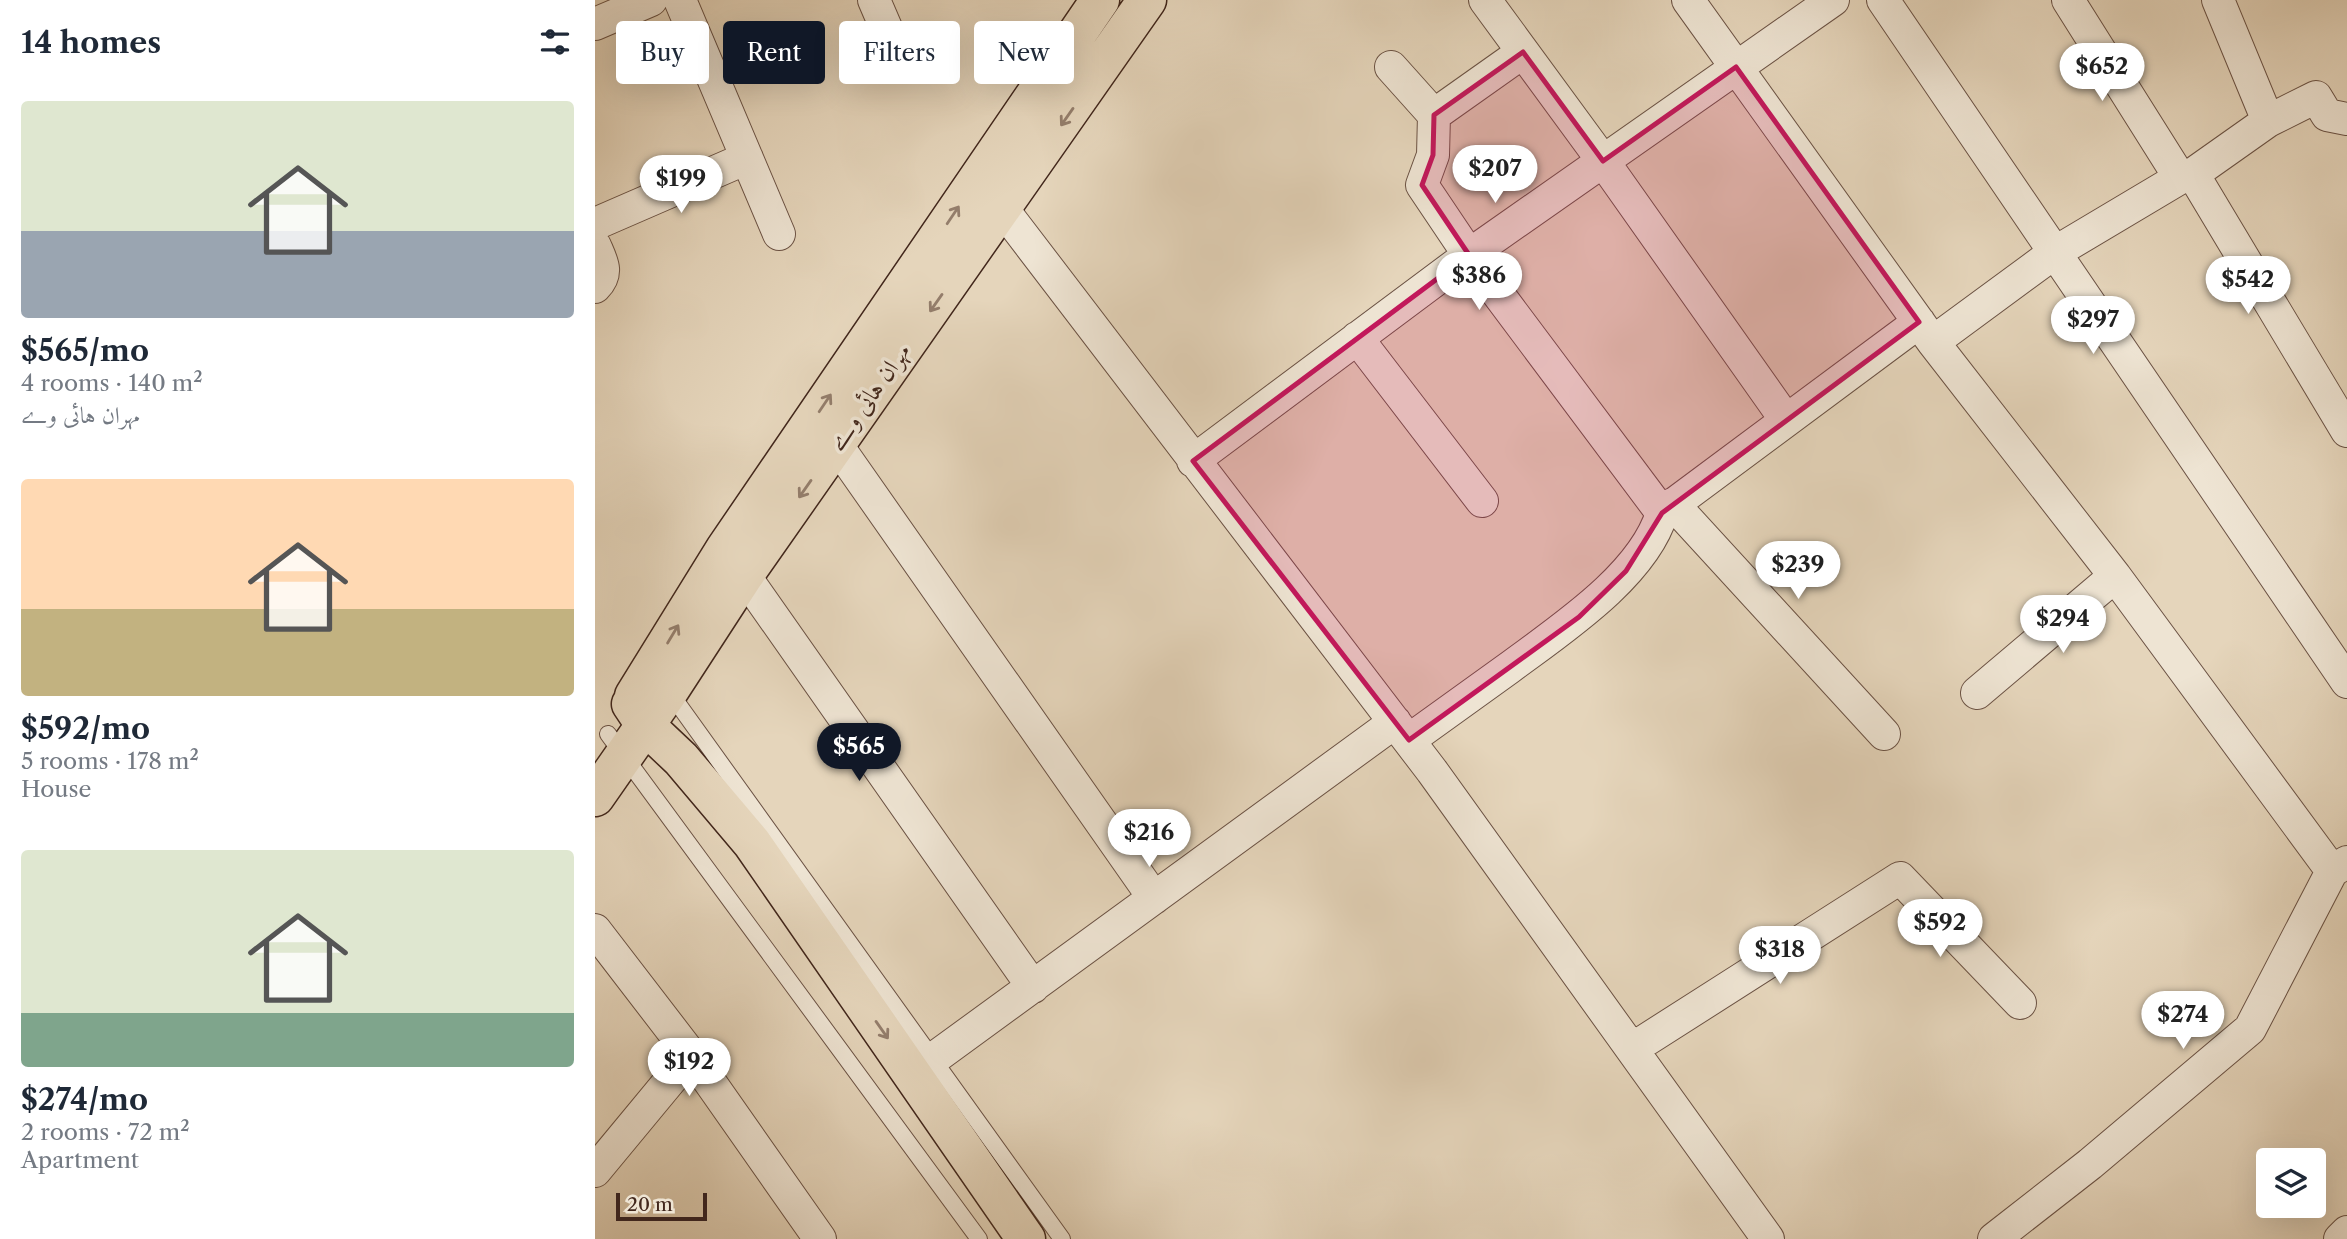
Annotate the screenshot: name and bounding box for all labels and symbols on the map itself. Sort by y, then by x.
pin: $652 [2061,43,2143,103]
one-way arrow [1060,107,1074,126]
pin: $207 [1454,146,1536,205]
pin: $199 [640,156,722,215]
one-way arrow [946,206,960,225]
pin: $386 [1438,252,1520,312]
pin: $542 [2207,256,2289,316]
one-way arrow [929,293,943,312]
pin: $297 [2052,296,2134,356]
street label: مہران ہائی وے [821,338,917,456]
one-way arrow [818,394,832,413]
one-way arrow [798,479,812,498]
pin: $239 [1757,542,1839,601]
pin: $294 [2022,596,2104,655]
one-way arrow [666,624,680,644]
pin: $565 [818,724,900,783]
pin: $216 [1108,810,1190,869]
pin: $592 [1899,900,1981,959]
pin: $318 [1739,926,1821,986]
pin: $274 [2142,992,2224,1051]
one-way arrow [875,1020,889,1039]
pin: $192 [648,1038,730,1098]
scale bar [616,1190,707,1222]

